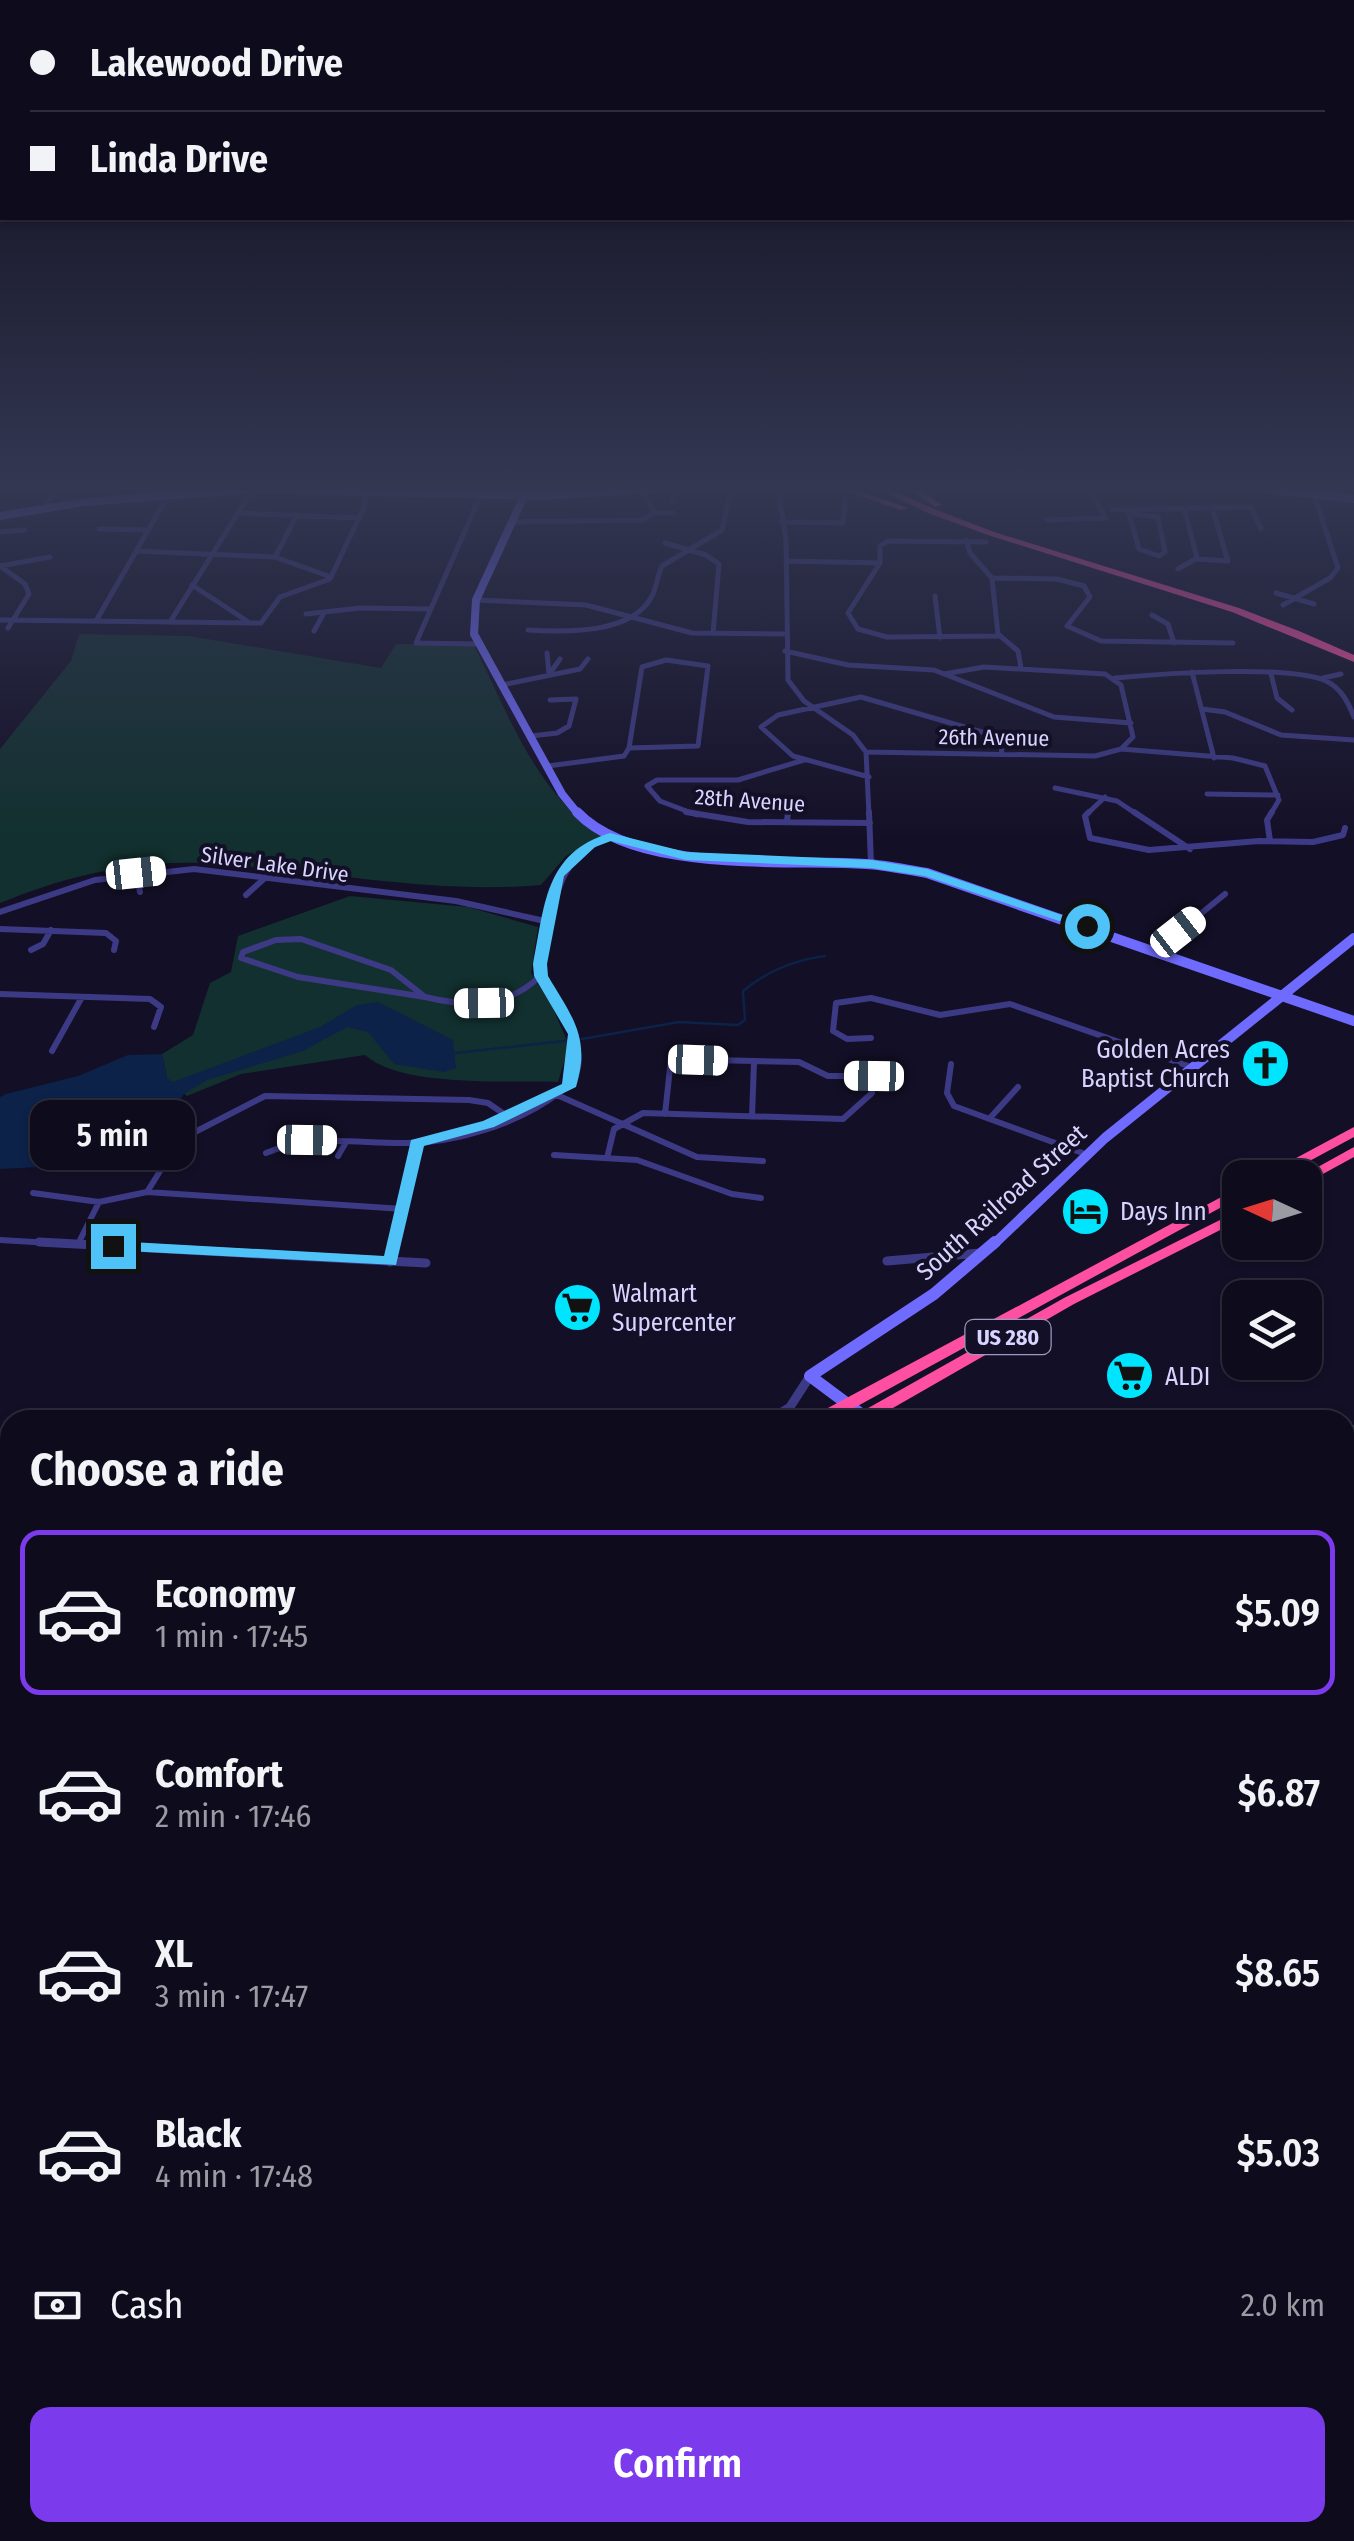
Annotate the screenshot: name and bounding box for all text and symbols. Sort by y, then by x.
text: Lakewood Drive [90,40,343,86]
text: Linda Drive [90,136,268,182]
street label: 26th Avenue [938,723,1050,752]
street label: 28th Avenue [694,783,806,818]
street label: Silver Lake Drive [200,841,350,888]
car [105,855,167,891]
car [1145,902,1211,962]
route start [1065,904,1110,949]
car [454,987,514,1019]
place label: Golden Acres Baptist Church [1081,1035,1230,1094]
church icon: Golden Acres Baptist Church [1239,1037,1291,1089]
car [667,1044,729,1076]
car [844,1060,904,1092]
callout: 5 min [31,1101,196,1171]
text: 5 min [77,1116,148,1154]
street label: South Railroad Street [911,1118,1093,1287]
car [277,1124,337,1156]
north arrow [1222,1160,1322,1260]
map controls [1222,1160,1322,1380]
hotel icon: Days Inn [1059,1185,1111,1237]
place label: Days Inn [1120,1197,1207,1227]
route end [91,1224,136,1269]
place label: Walmart Supercenter [612,1279,736,1338]
button: layers [1222,1280,1322,1380]
supermarket icon: Walmart Supercenter [551,1281,603,1333]
road number: US 280 [966,1320,1050,1354]
supermarket icon: ALDI [1104,1350,1156,1402]
place label: ALDI [1165,1362,1210,1392]
text: Choose a ride [30,1443,284,1497]
icon: car [35,1568,125,1658]
text: Economy [155,1571,295,1617]
text: $5.09 [1235,1590,1320,1636]
text: 1 min · 17:45 [155,1617,308,1655]
icon: car [35,1748,125,1838]
text: Comfort [155,1751,283,1797]
text: $6.87 [1238,1770,1320,1816]
text: 2 min · 17:46 [155,1797,311,1835]
icon: car [35,1928,125,2018]
text: XL [155,1931,193,1977]
text: $8.65 [1235,1950,1320,1996]
text: 3 min · 17:47 [155,1977,308,2015]
icon: car [35,2108,125,2198]
text: Black [155,2111,241,2157]
text: $5.03 [1237,2130,1320,2176]
text: 4 min · 17:48 [155,2157,313,2195]
icon: cash [30,2278,85,2333]
text: Cash [110,2282,184,2328]
text: 2.0 km [1241,2286,1325,2324]
button: Confirm [30,2407,1325,2522]

